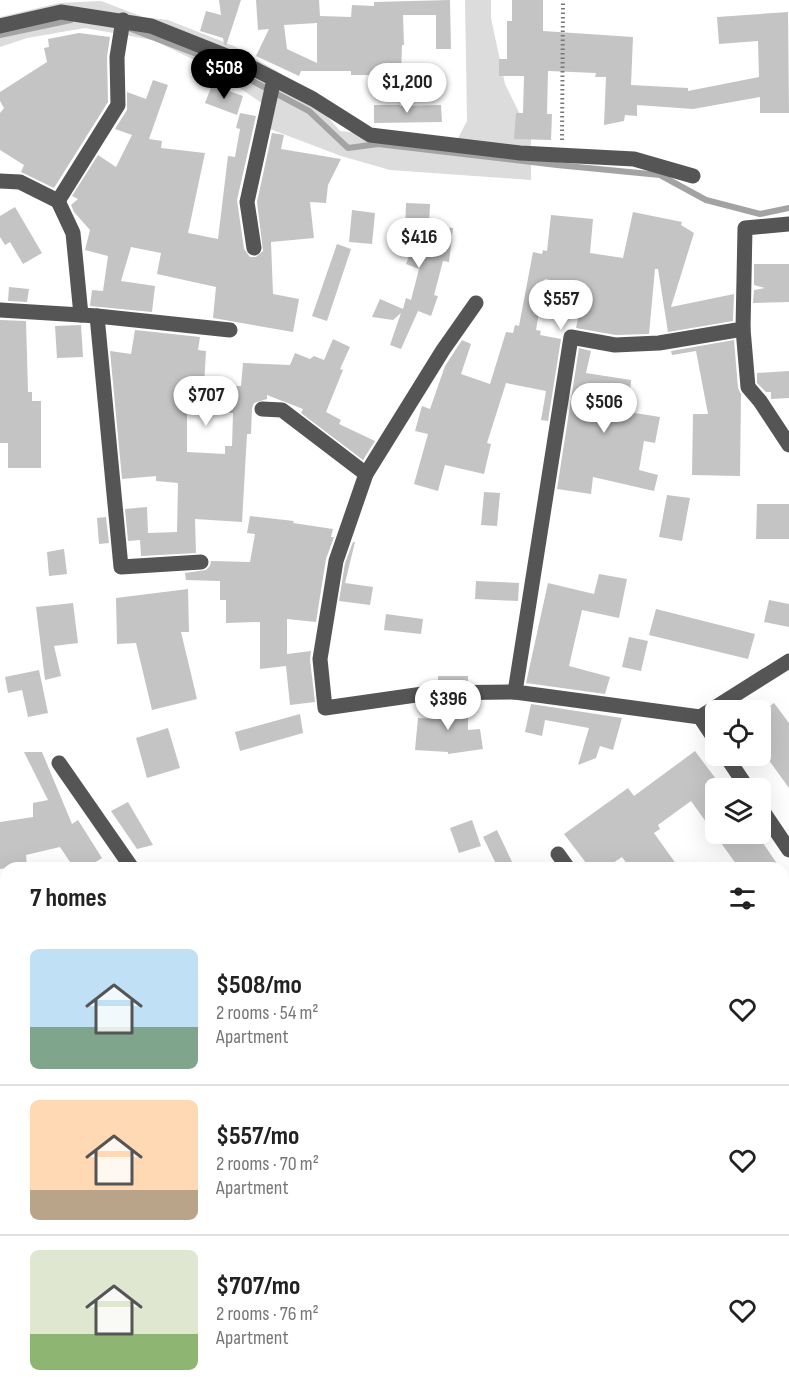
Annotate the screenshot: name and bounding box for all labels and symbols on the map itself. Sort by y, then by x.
pin: $508 [188,49,260,100]
pin: $1,200 [358,63,456,114]
pin: $416 [383,218,455,269]
pin: $557 [525,280,597,331]
pin: $707 [170,376,242,427]
pin: $506 [568,383,640,434]
pin: $396 [412,680,484,731]

